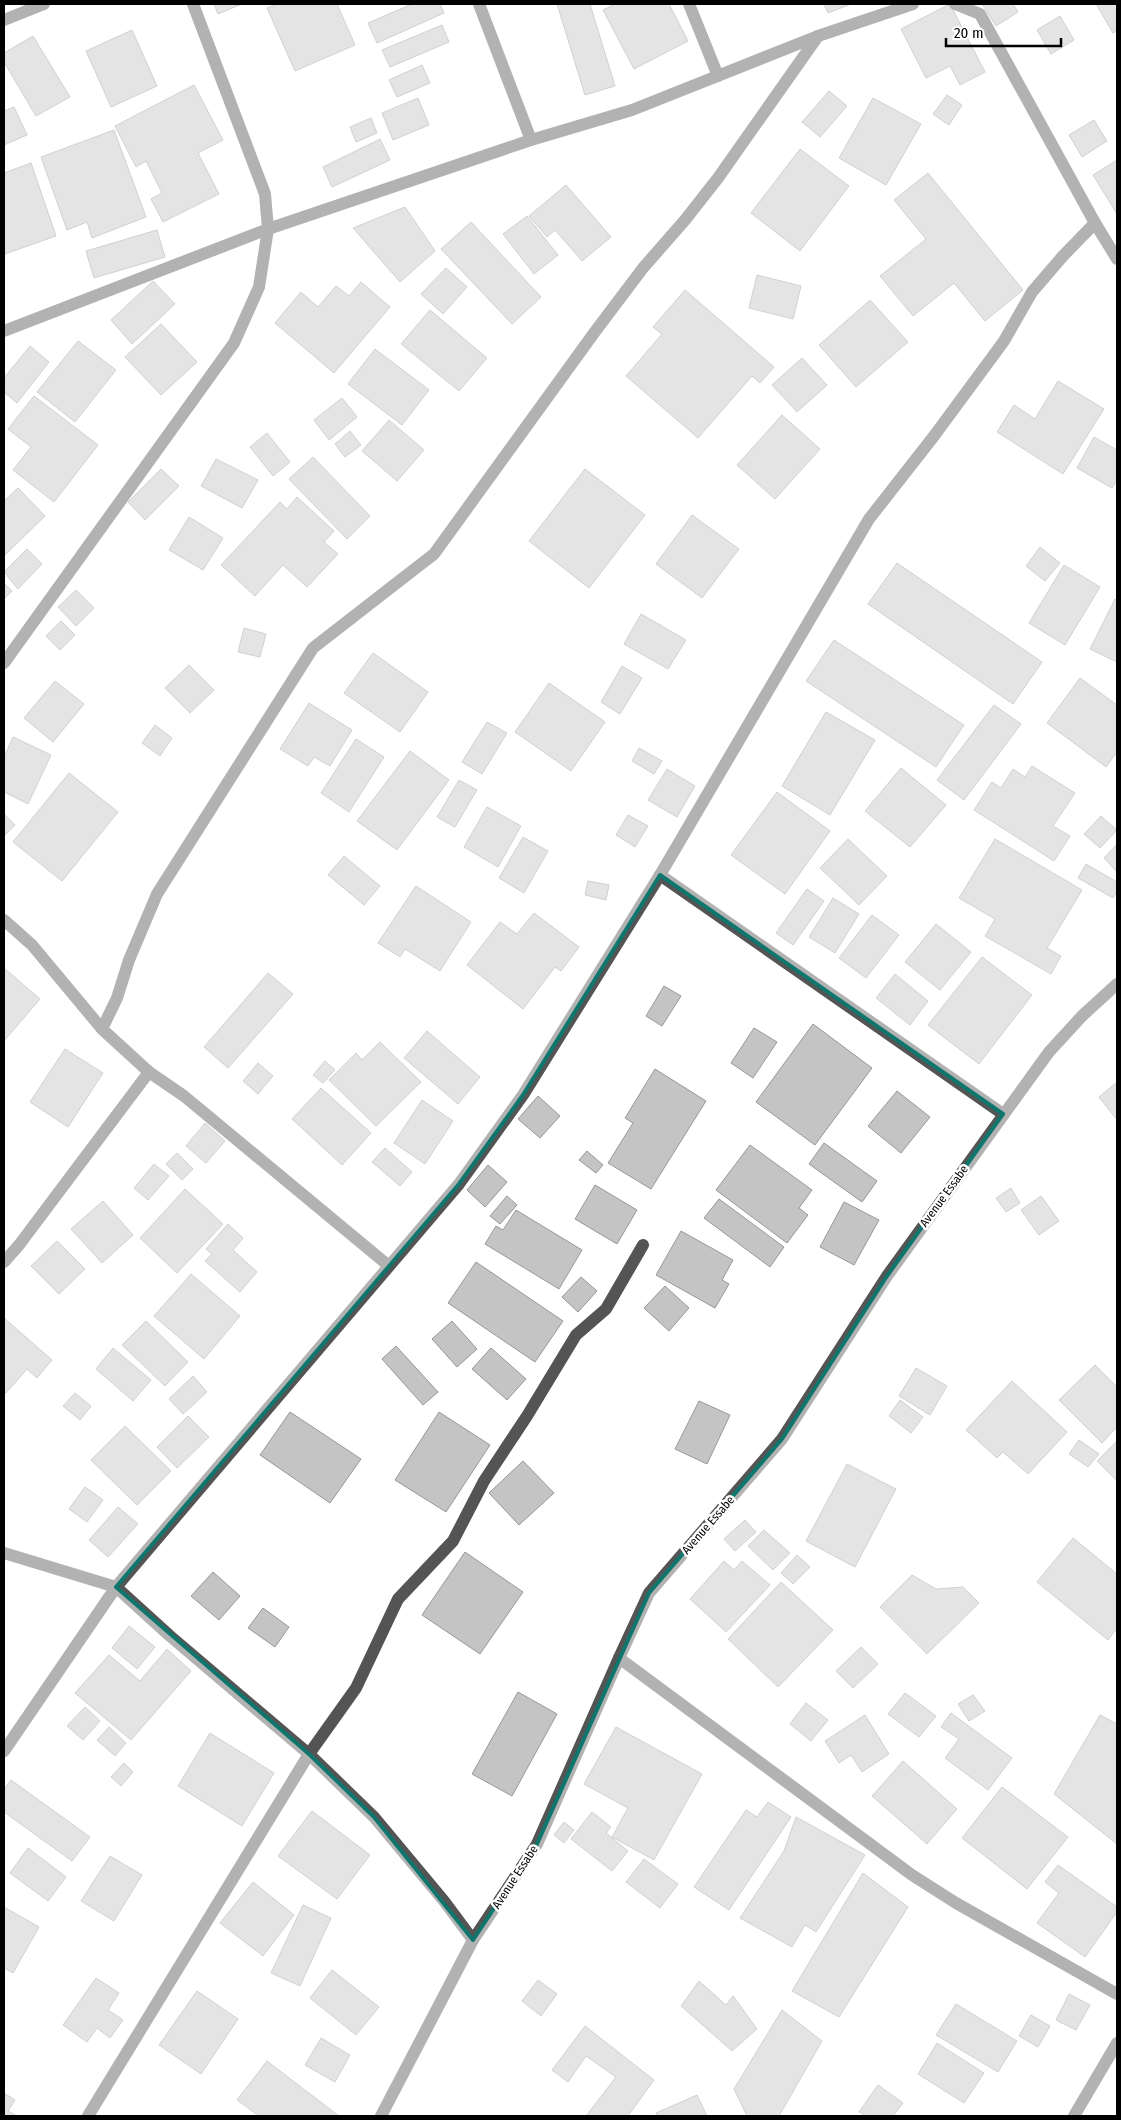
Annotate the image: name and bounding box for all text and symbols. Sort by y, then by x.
scale bar [946,15,1061,47]
text: 20 m [954,24,984,42]
street label: Avenue Essabe [917,1162,971,1230]
street label: Avenue Essabe [679,1493,737,1557]
street label: Avenue Essabe [489,1843,541,1911]

